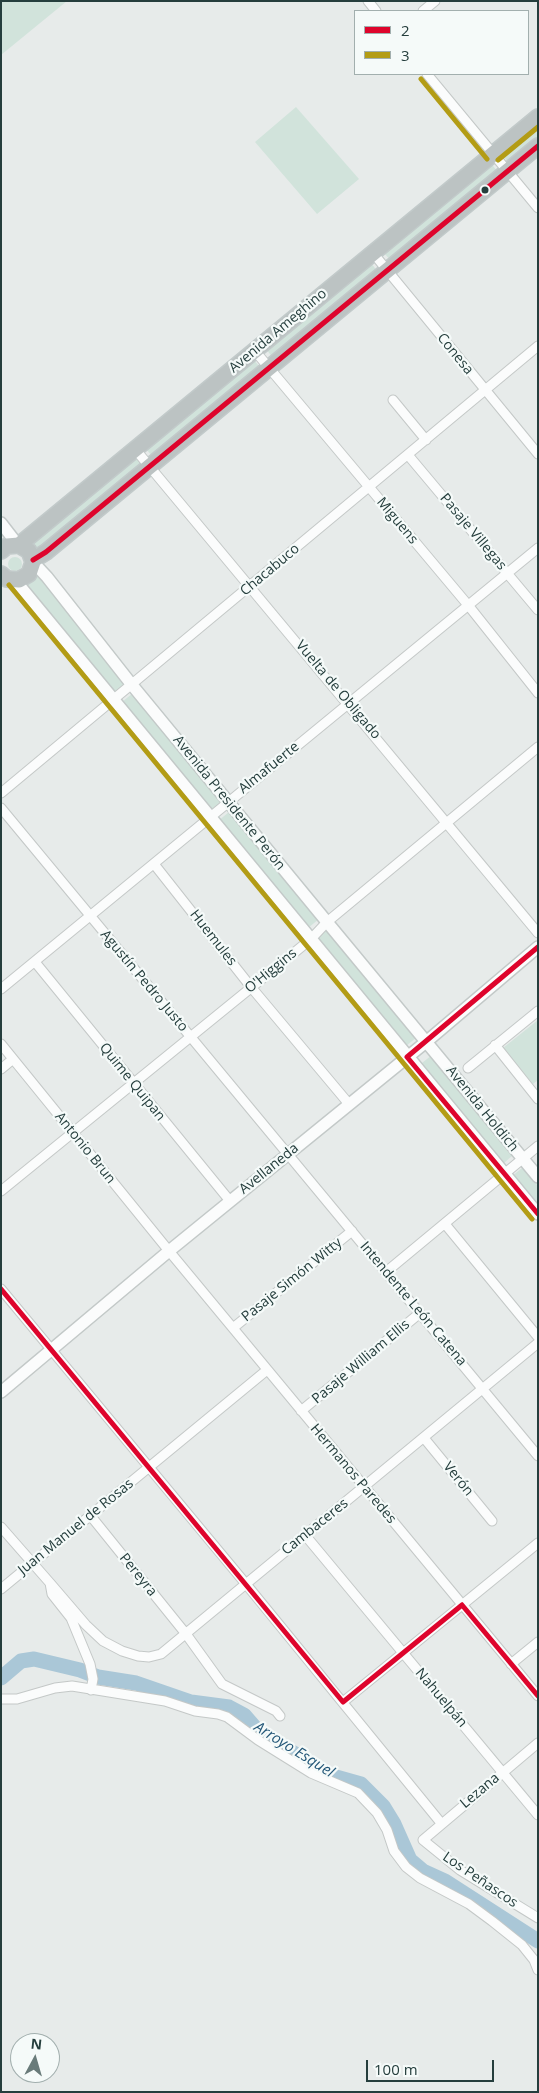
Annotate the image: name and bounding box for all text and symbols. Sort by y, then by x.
legend [354,10,529,75]
text: 2 [401,20,410,40]
text: 3 [401,45,410,65]
unlabelled marker [480,185,490,195]
street label: Avenida Ameghino [226,285,330,377]
street label: Conesa [433,330,477,378]
street label: Pasaje Villegas [436,490,510,574]
street label: Miguens [373,494,421,548]
street label: Chacabuco [237,540,303,600]
street label: Vuelta de Obligado [292,637,384,743]
street label: Avenida Presidente Perón [169,732,289,874]
street label: Almafuerte [235,739,303,797]
street label: Huemules [186,907,240,969]
street label: Agustín Pedro Justo [97,927,191,1035]
street label: O'Higgins [242,945,300,997]
street label: Quime Quipan [95,1040,169,1124]
street label: Avenida Holdich [442,1063,522,1155]
street label: Antonio Brun [51,1109,119,1187]
street label: Avellaneda [236,1140,302,1198]
street label: Pasaje Simón Witty [239,1234,345,1326]
street label: Intendente León Catena [356,1238,470,1370]
street label: Pasaje William Ellis [309,1316,413,1408]
street label: Hermanos Paredes [306,1421,400,1527]
street label: Verón [439,1459,477,1499]
street label: Juan Manuel de Rosas [15,1475,137,1579]
street label: Cambaceres [278,1495,352,1559]
street label: Pereyra [116,1550,160,1600]
street label: Nahuelpán [411,1665,471,1731]
water label: Arroyo Esquel [251,1718,337,1782]
street label: Lezana [457,1770,503,1812]
street label: Los Peñascos [439,1849,521,1911]
north arrow [10,2033,60,2083]
text: N [30,2034,43,2054]
scale bar [369,2050,496,2082]
text: 100 m [374,2059,418,2079]

